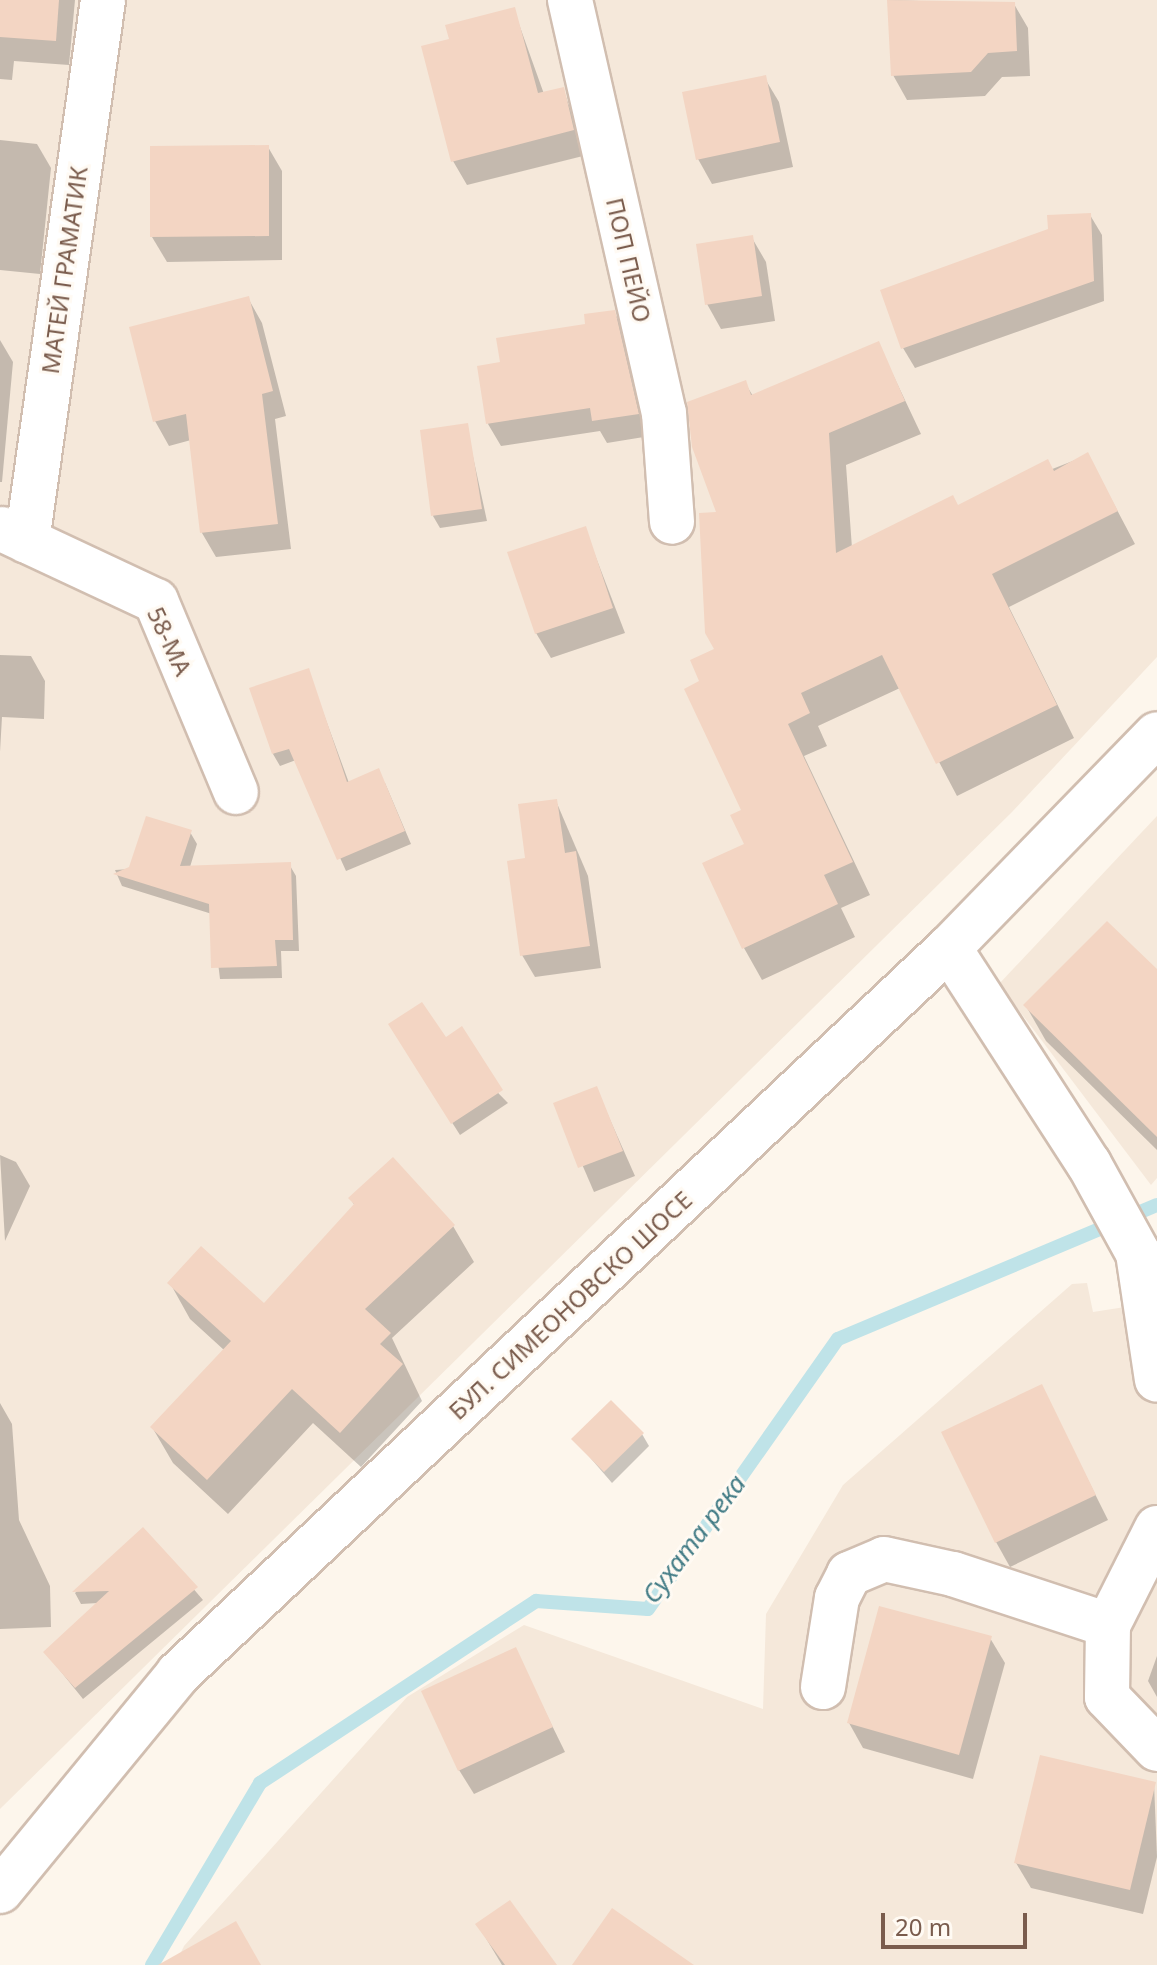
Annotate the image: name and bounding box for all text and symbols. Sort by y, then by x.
street label: МАТЕЙ ГРАМАТИК [35,164,93,376]
street label: ПОП ПЕЙО [601,195,657,325]
street label: 58-МА [142,602,198,680]
street label: БУЛ. СИМЕОНОВСКО ШОСЕ [443,1185,697,1425]
water label: Сухата река [636,1469,752,1609]
scale bar [885,1897,1031,1947]
text: 20 m [895,1910,951,1943]

